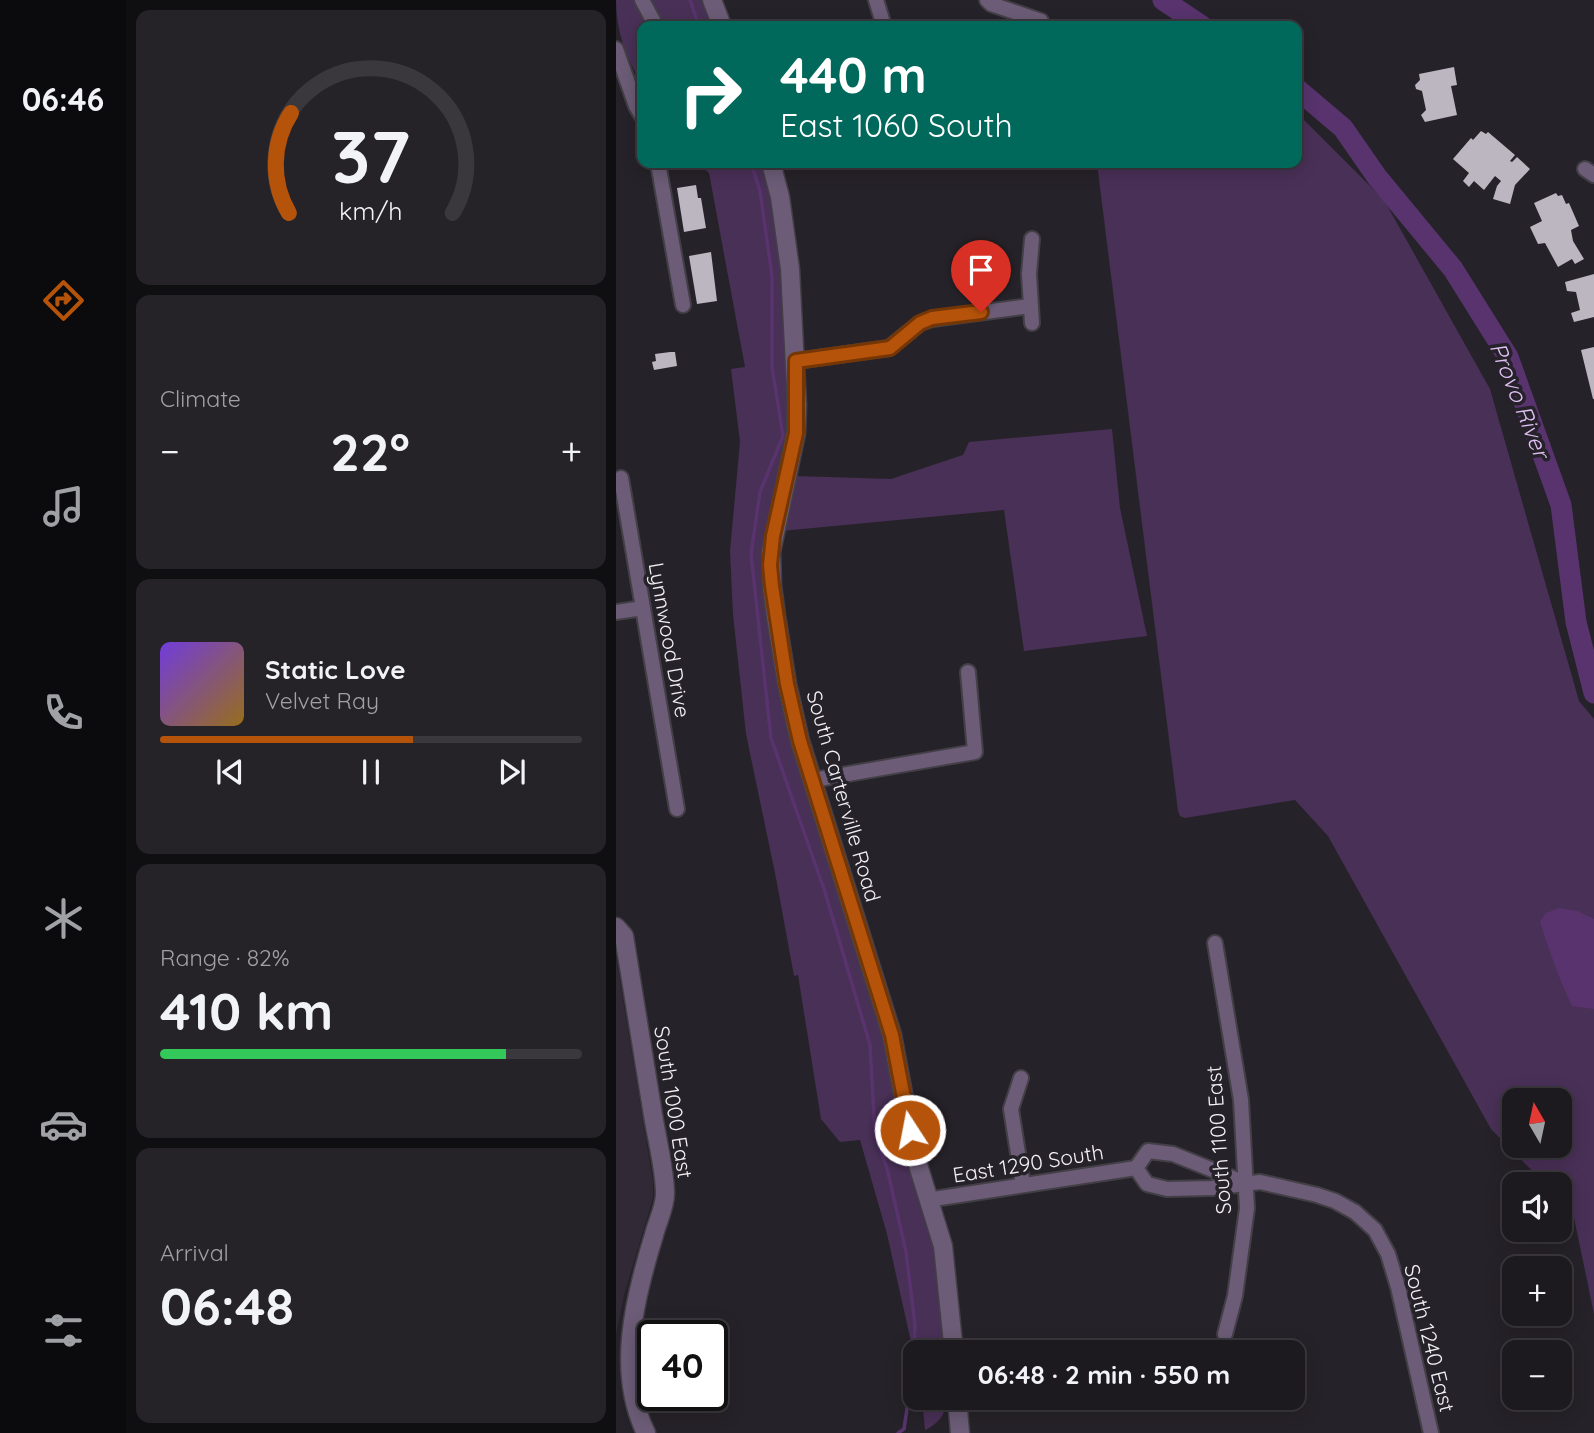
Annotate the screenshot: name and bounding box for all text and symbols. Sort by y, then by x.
text: 440 m [780,44,927,105]
icon: right [665,49,756,140]
text: 06:46 [22,79,104,119]
text: East 1060 South [780,105,1013,145]
text: 37 [331,111,411,202]
text: km/h [339,195,403,226]
pin [951,240,1011,312]
icon: arrive [962,251,1000,289]
icon: directions [39,276,88,325]
water label: Provo River [1484,338,1558,465]
text: Climate [160,384,241,413]
text: 22° [330,419,410,484]
text: − [160,427,180,475]
text: + [561,427,582,475]
icon: music [39,482,88,531]
street label: Lynnwood Drive [644,560,696,720]
text: Static Love [265,653,406,686]
text: Velvet Ray [265,686,379,715]
street label: South Carterville Road [801,687,887,905]
icon: phone [39,688,88,737]
icon: previous [211,753,249,791]
icon: pause [352,753,390,791]
icon: next [493,753,531,791]
icon: climate [39,894,88,943]
text: Range · 82% [160,943,290,972]
text: 410 km [160,978,333,1043]
street label: South 1000 East [649,1024,699,1180]
street label: South 1100 East [1200,1065,1236,1215]
north arrow [1502,1088,1572,1158]
map controls [1502,1088,1572,1410]
position arrow [873,1093,947,1167]
icon: car [39,1100,88,1149]
street label: East 1290 South [951,1138,1105,1188]
button: sound [1502,1172,1572,1242]
text: Arrival [160,1238,229,1267]
button: + [1502,1256,1572,1326]
street label: South 1240 East [1399,1261,1461,1415]
text: 06:48 [160,1273,294,1338]
icon: filters [39,1306,88,1355]
speed limit sign: 40 [637,1320,728,1411]
button: − [1502,1340,1572,1410]
text: 06:48 · 2 min · 550 m [978,1358,1230,1391]

